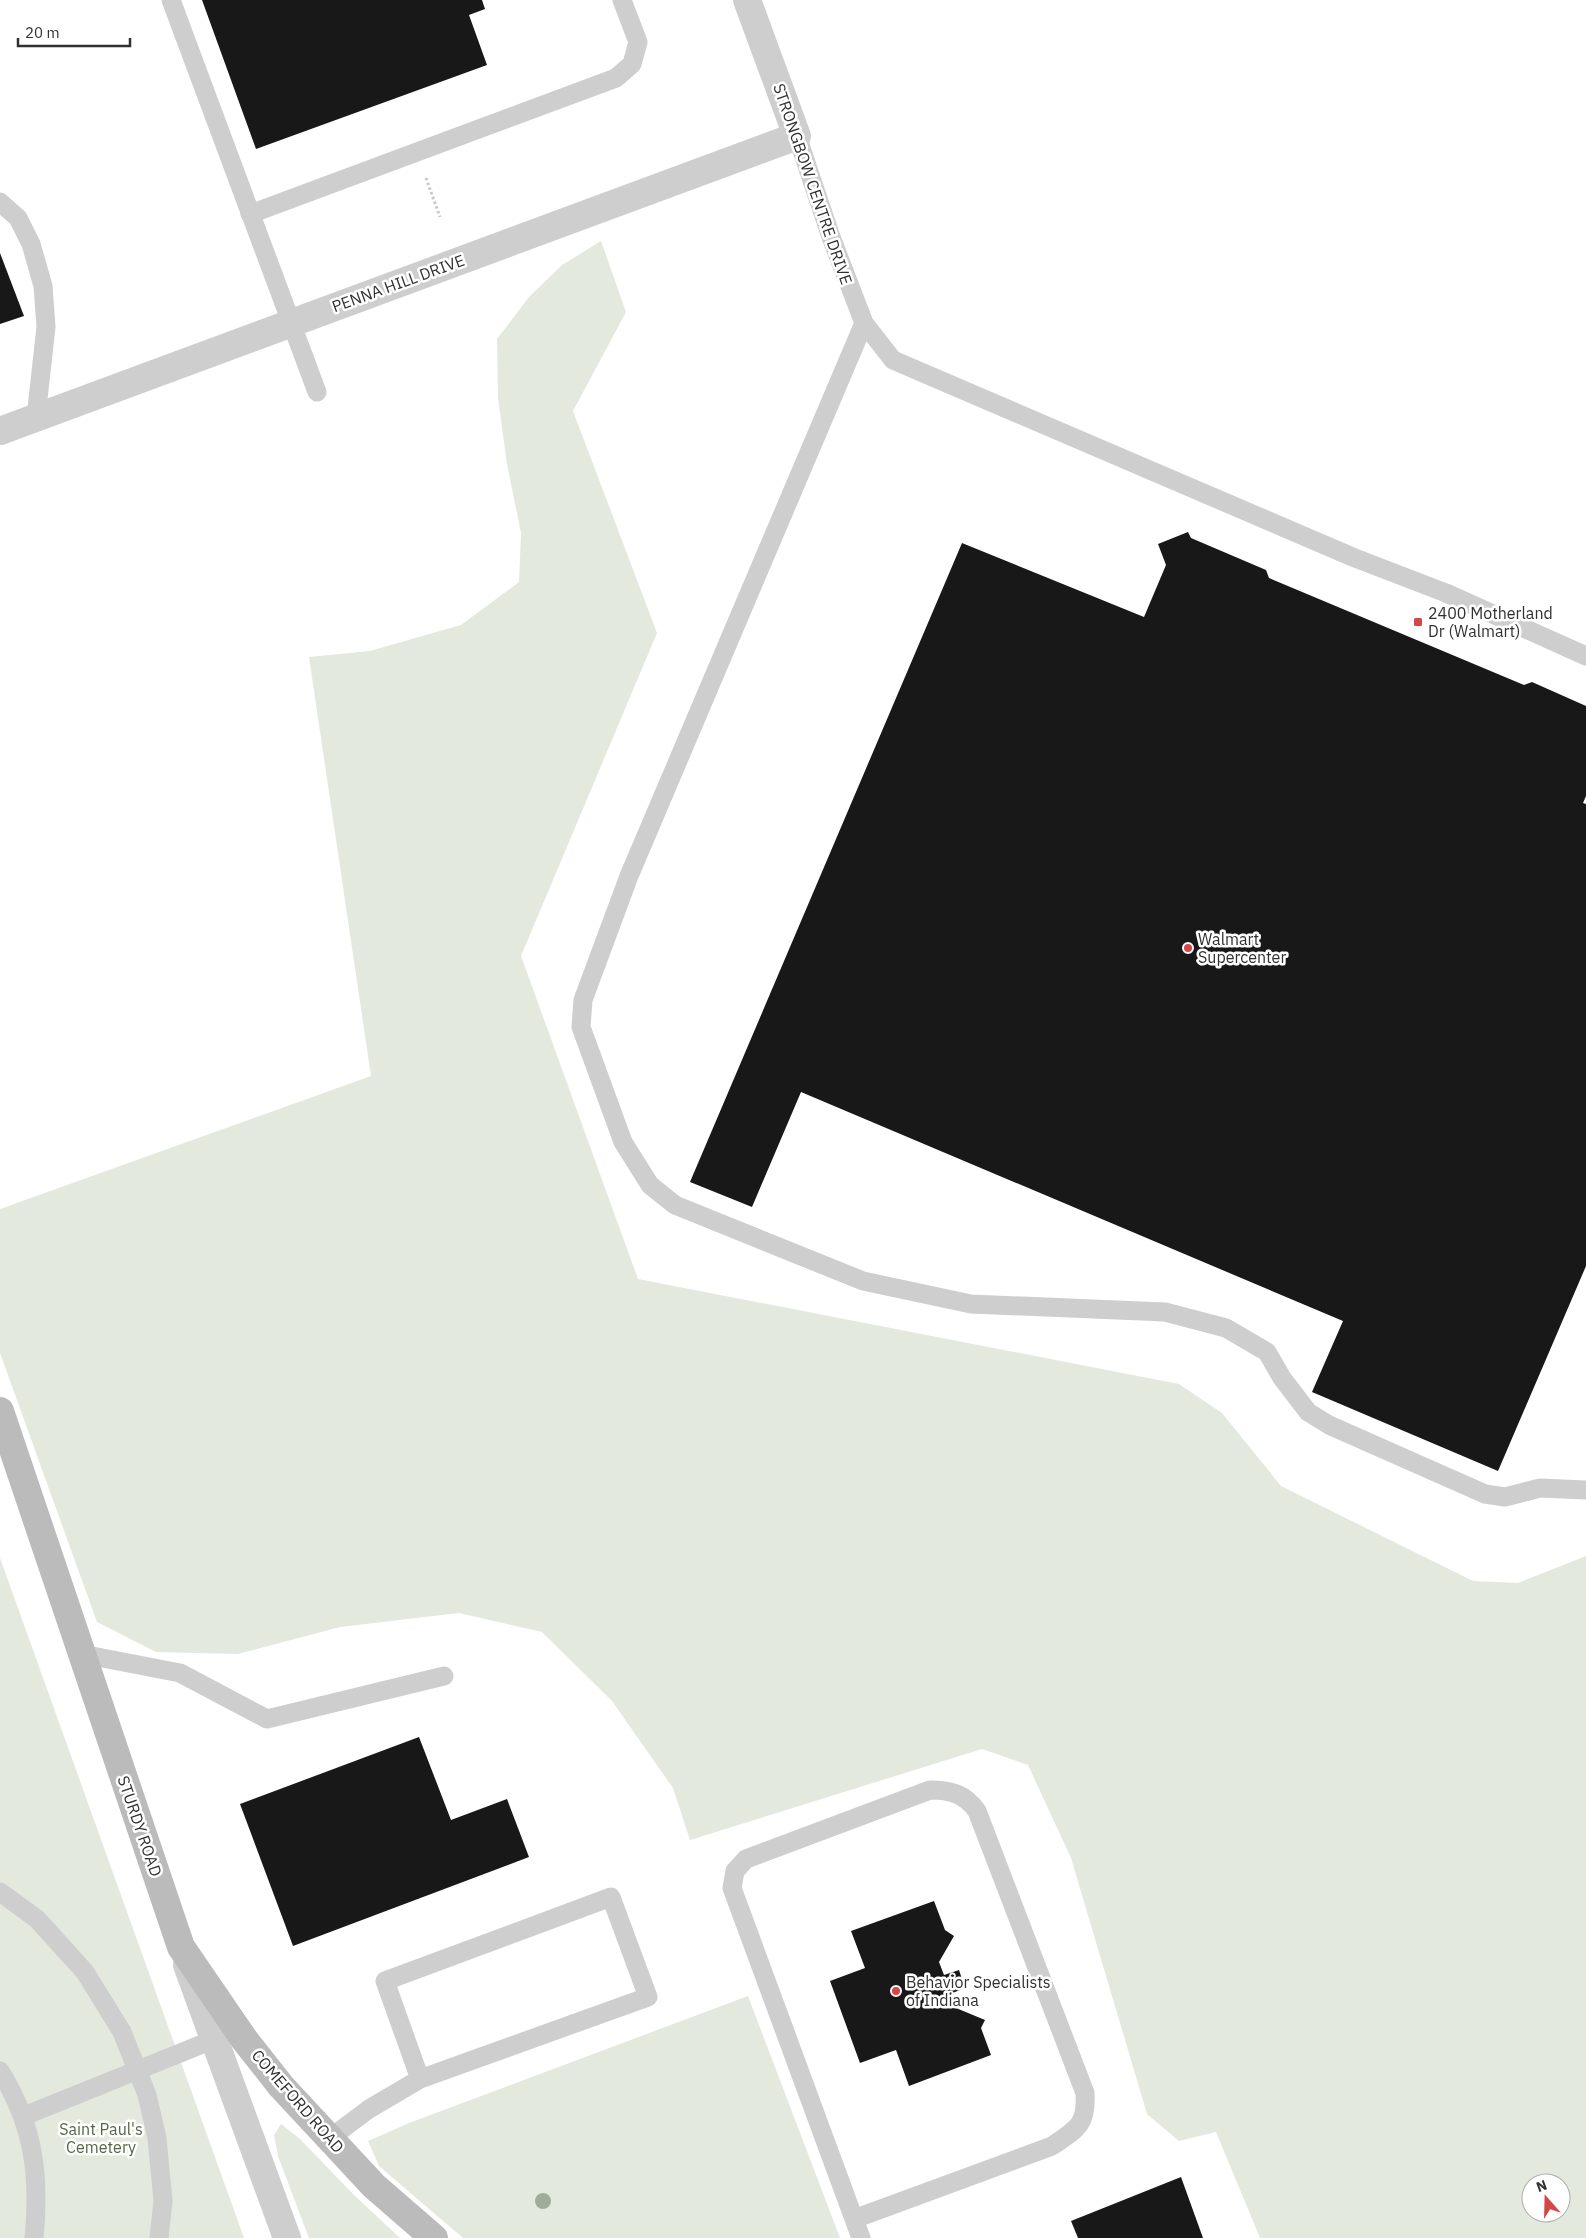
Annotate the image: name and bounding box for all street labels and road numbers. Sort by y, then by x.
street label: STRONGBOW CENTRE DRIVE [769,81,857,287]
street label: PENNA HILL DRIVE [329,250,467,316]
street label: STURDY ROAD [113,1773,167,1879]
street label: COMEFORD ROAD [248,2045,348,2157]

